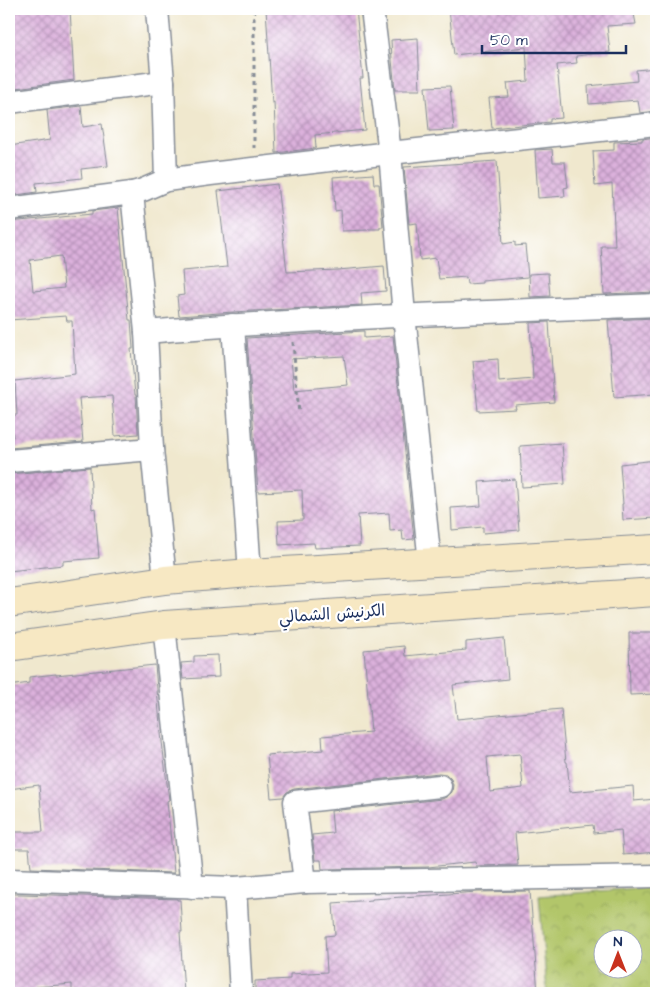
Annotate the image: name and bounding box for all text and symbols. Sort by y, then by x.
scale bar [482,22,626,54]
text: 50 m [490,30,528,51]
street label: الكرنيش الشمالي [278,599,386,632]
north arrow [592,930,642,980]
text: N [614,932,623,952]

